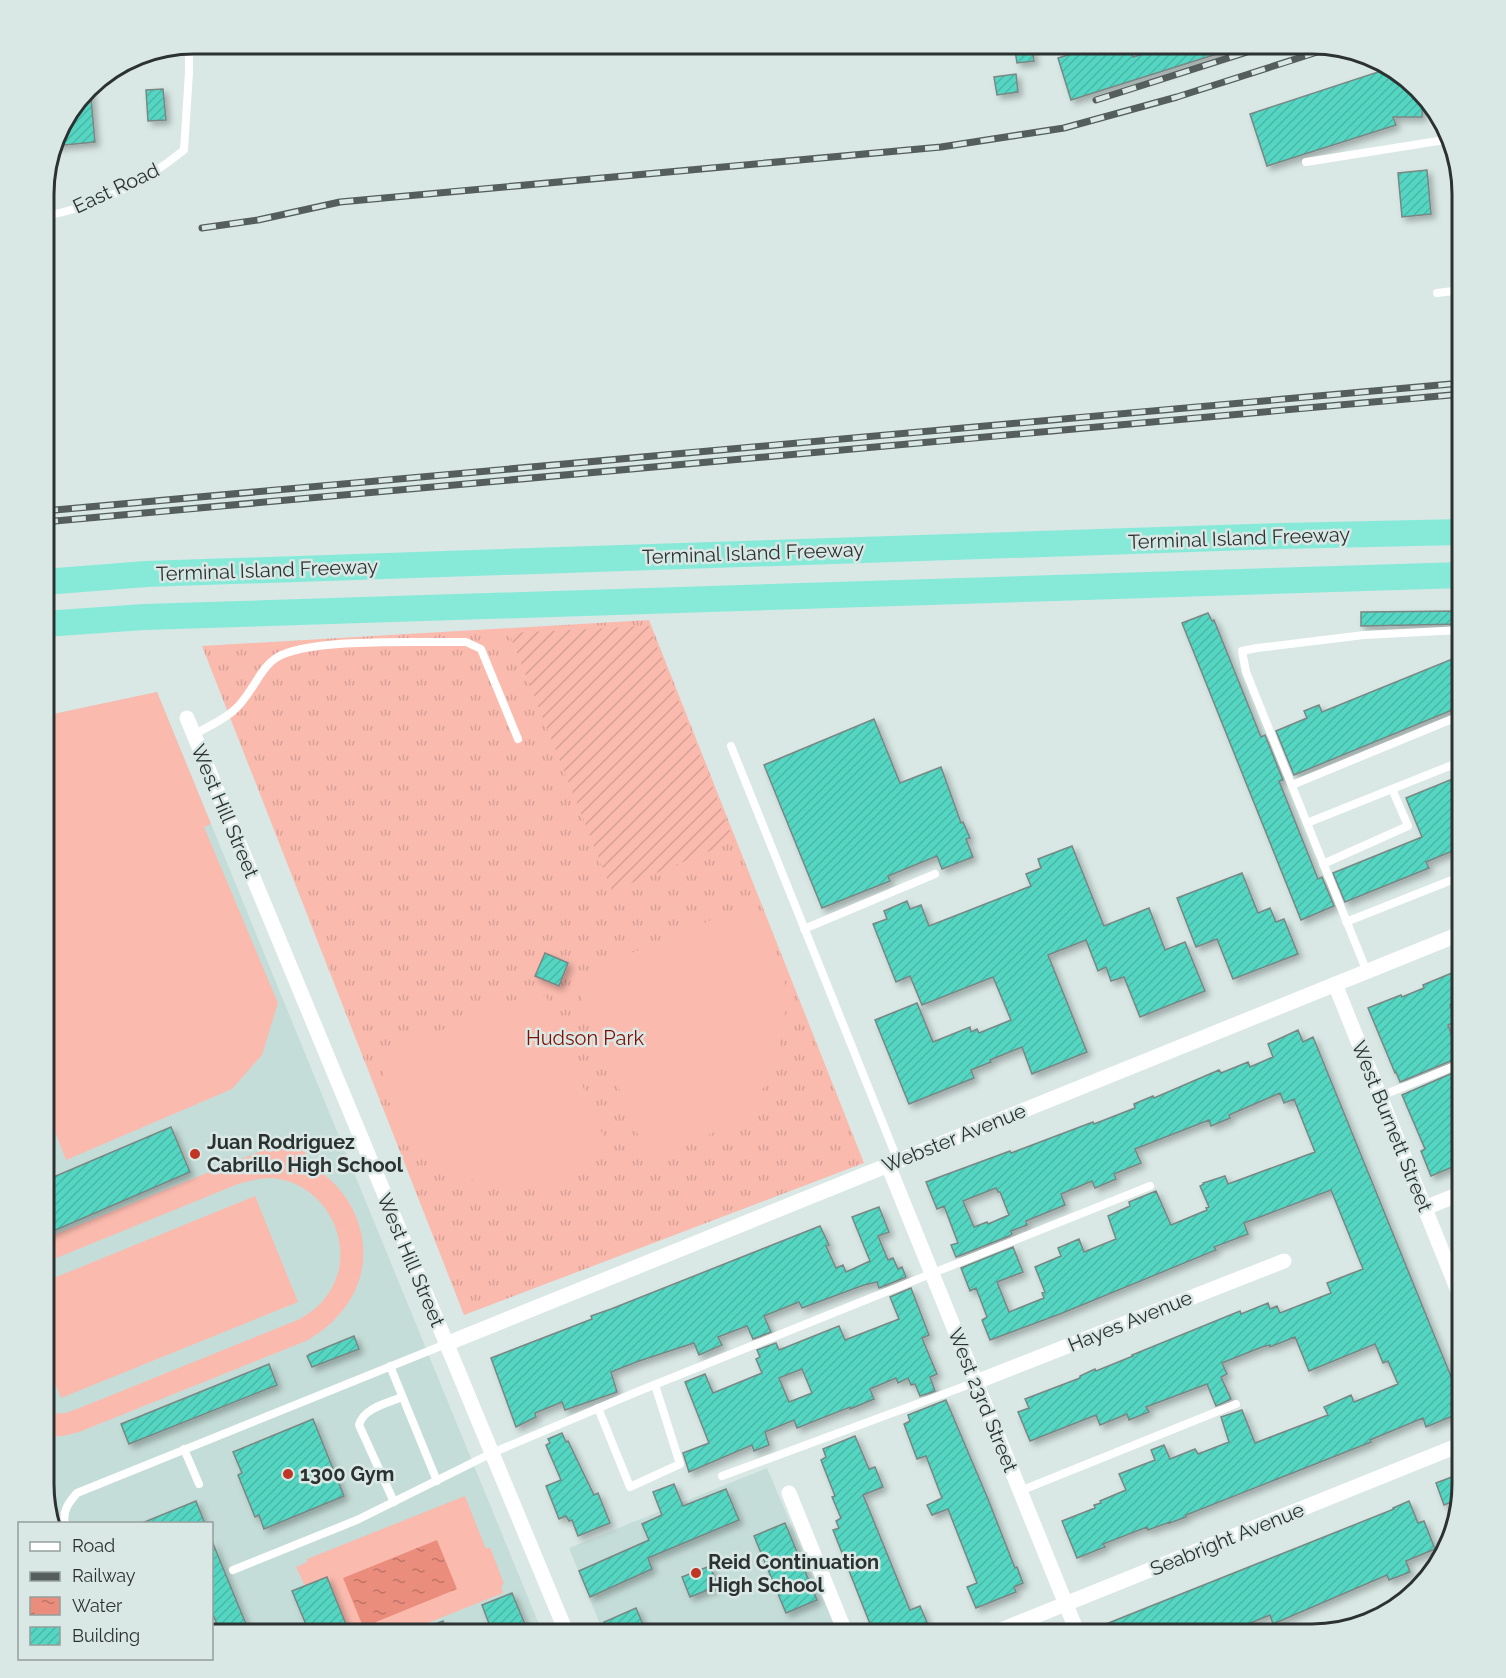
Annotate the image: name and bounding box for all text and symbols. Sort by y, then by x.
street label: East Road [69,158,163,218]
street label: Terminal Island Freeway [1127,522,1351,554]
street label: Terminal Island Freeway [641,537,865,569]
street label: Terminal Island Freeway [155,554,379,586]
street label: West Hill Street [186,741,264,882]
park label: Hudson Park [526,1026,645,1050]
street label: West Burnett Street [1347,1037,1437,1215]
street label: Webster Avenue [879,1098,1030,1178]
place label: Juan Rodriguez Cabrillo High School [207,1130,404,1177]
marker: Juan Rodriguez Cabrillo High School [188,1147,202,1161]
street label: West Hill Street [372,1190,450,1331]
street label: Hayes Avenue [1064,1285,1196,1357]
street label: West 23rd Street [943,1324,1023,1476]
place label: 1300 Gym [300,1462,394,1486]
marker: 1300 Gym [281,1467,295,1481]
street label: Seabright Avenue [1147,1497,1308,1581]
legend [18,1522,213,1660]
text: Road [72,1535,115,1556]
place label: Reid Continuation High School [708,1550,879,1597]
text: Railway [72,1565,136,1586]
marker: Reid Continuation High School [689,1566,703,1580]
text: Water [72,1595,123,1616]
text: Building [72,1625,140,1646]

